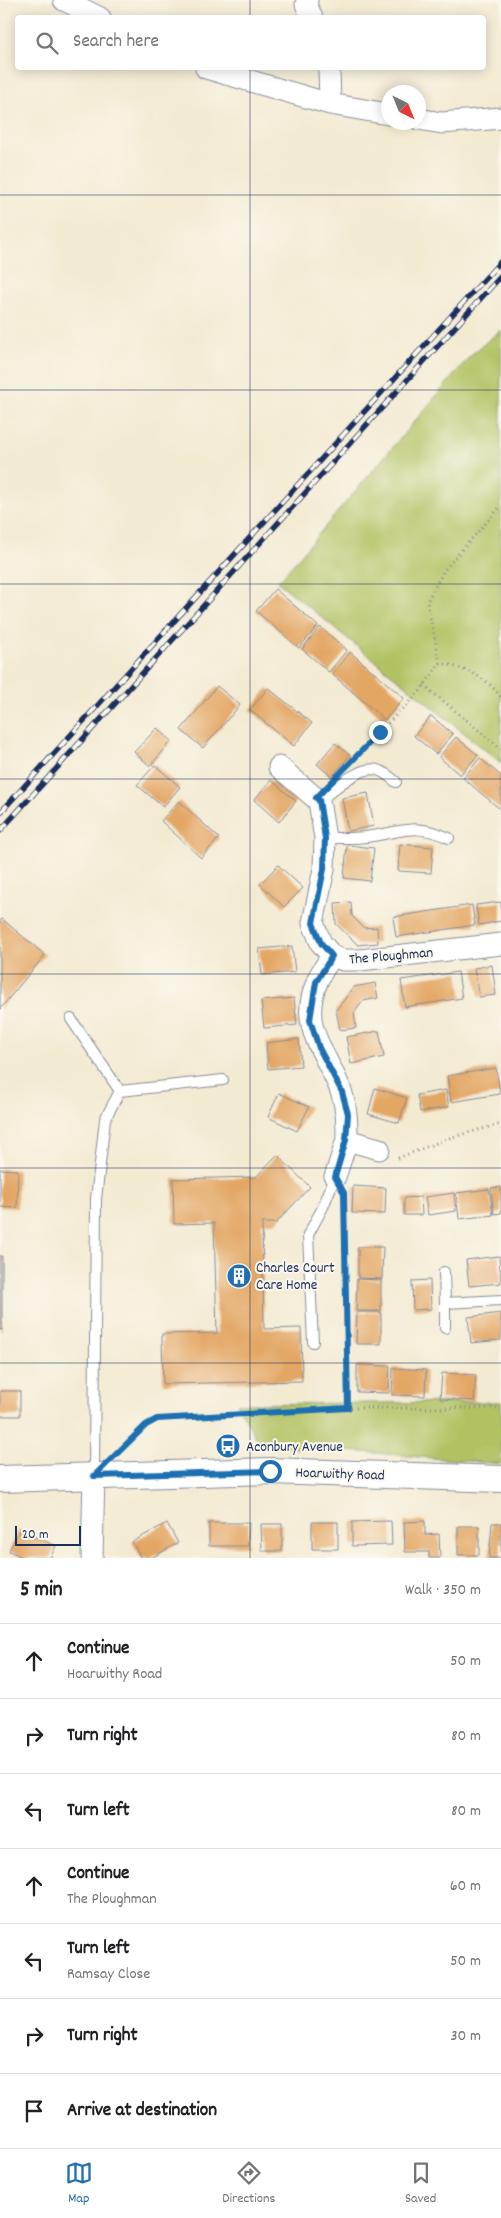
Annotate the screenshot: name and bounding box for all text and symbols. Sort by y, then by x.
search box [15,15,486,70]
icon: search [33,29,61,57]
text: Search here [73,29,159,56]
north arrow [381,85,426,130]
route end [369,721,392,744]
street label: The Ploughman [348,942,434,972]
place label: Charles Court Care Home [256,1258,335,1297]
building icon: Charles Court Care Home [226,1263,252,1289]
bus stop icon: Aconbury Avenue [215,1433,241,1459]
place label: Aconbury Avenue [246,1437,343,1459]
route start [259,1460,282,1483]
street label: Hoarwithy Road [295,1462,385,1488]
scale bar [15,1523,81,1546]
text: 20 m [22,1525,49,1545]
text: 5 min [20,1576,63,1606]
text: Walk · 350 m [405,1579,481,1602]
text: Continue [67,1636,129,1663]
icon: ahead [20,1647,48,1675]
text: 50 m [450,1650,481,1673]
text: Hoarwithy Road [67,1663,162,1686]
icon: right [20,1722,48,1750]
text: Turn right [67,1723,138,1750]
text: 80 m [451,1725,481,1748]
icon: left [20,1797,48,1825]
text: Turn left [67,1798,130,1825]
text: 80 m [451,1800,481,1823]
text: Continue [67,1861,129,1888]
icon: ahead [20,1872,48,1900]
text: 60 m [450,1875,481,1898]
text: The Ploughman [67,1888,157,1911]
text: Turn left [67,1936,130,1963]
icon: left [20,1947,48,1975]
text: 50 m [450,1950,481,1973]
text: Ramsay Close [67,1963,150,1986]
icon: right [20,2022,48,2050]
text: Turn right [67,2023,138,2050]
text: 30 m [451,2025,481,2048]
icon: arrive [20,2097,48,2125]
text: Arrive at destination [67,2098,217,2125]
tab: Map [65,2159,93,2209]
tab: Directions [222,2159,275,2209]
tab: Saved [405,2159,436,2209]

